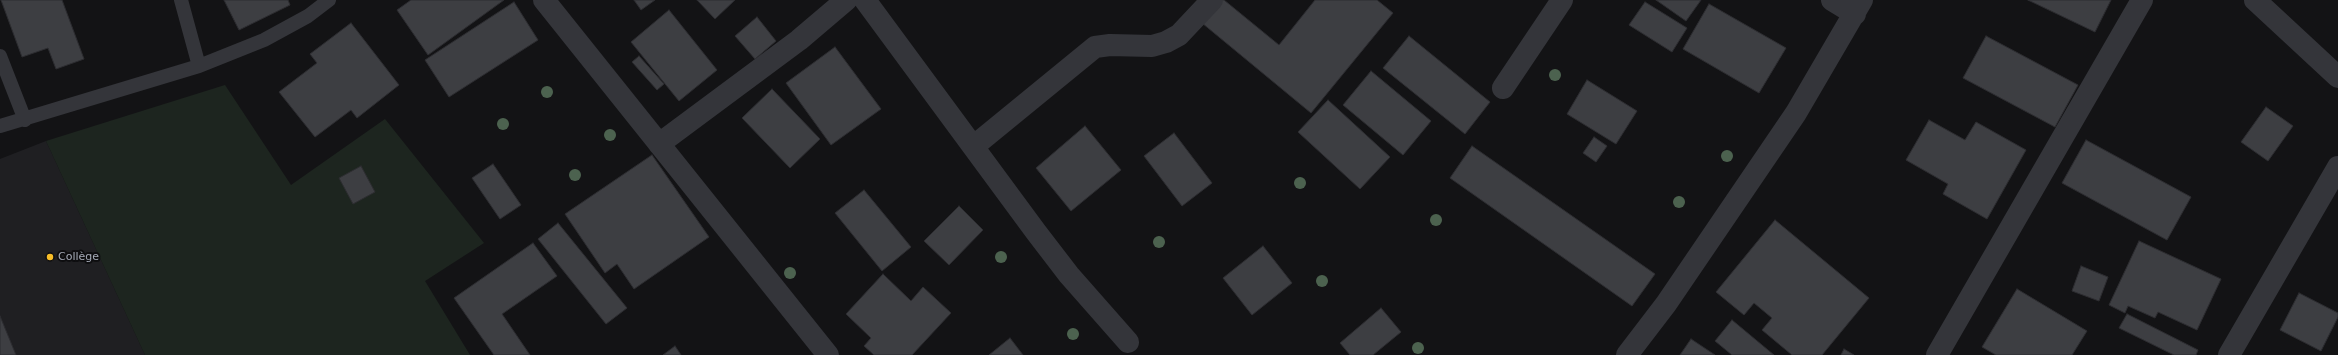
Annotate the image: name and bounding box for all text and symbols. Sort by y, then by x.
place label: Collège [58,250,99,264]
marker: Collège [45,252,55,262]

